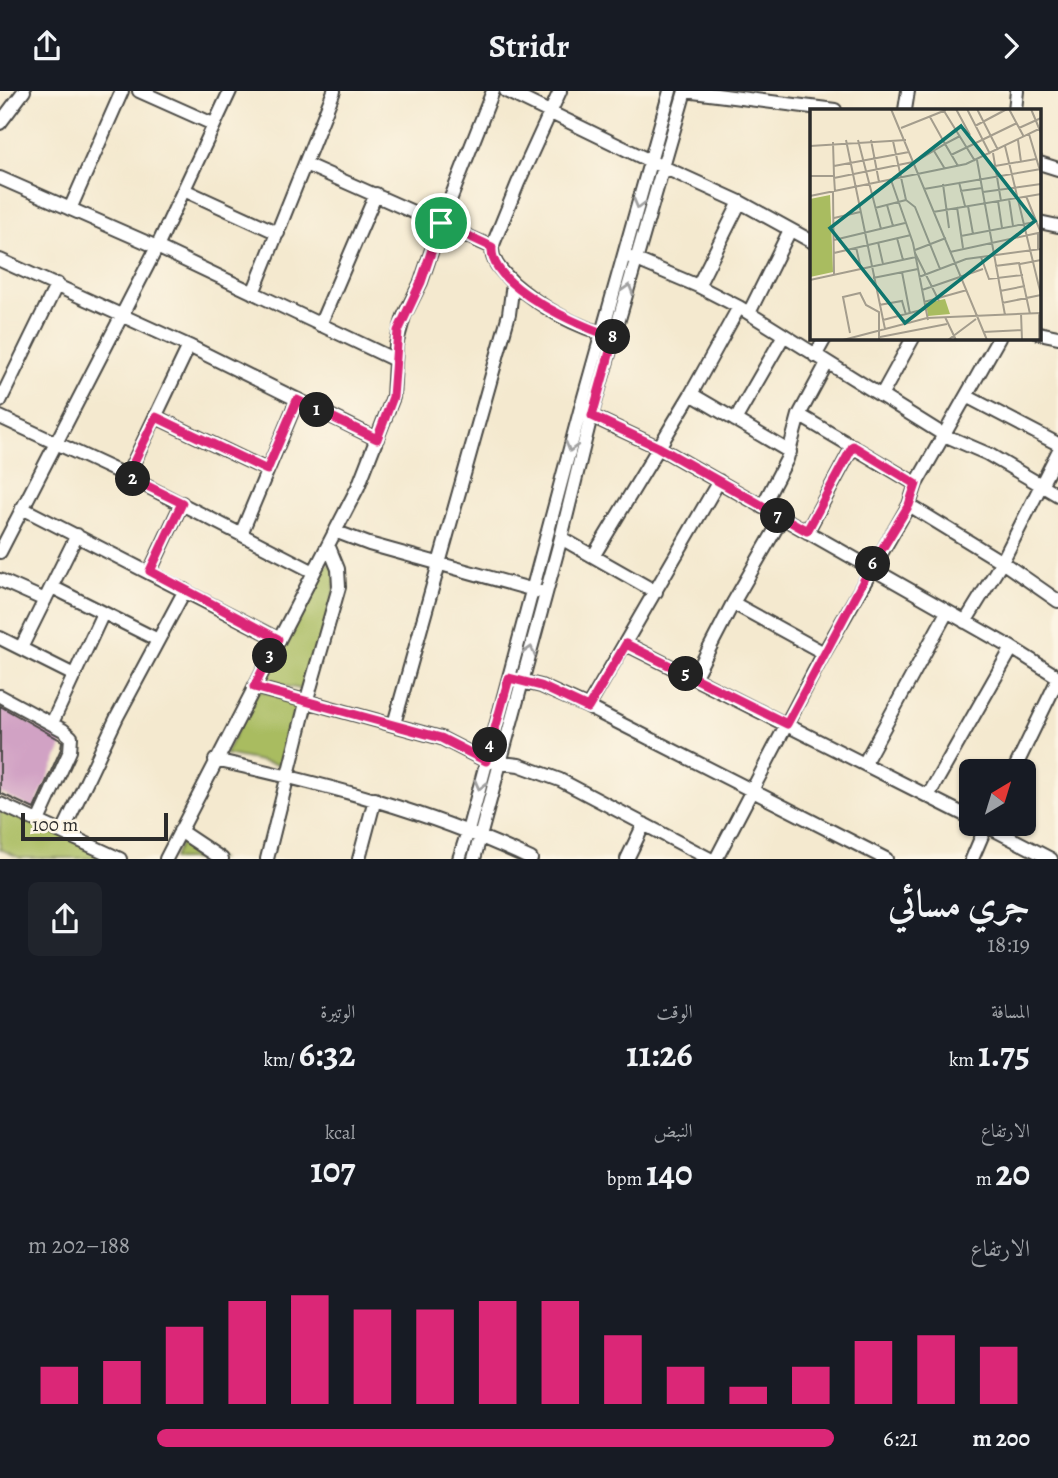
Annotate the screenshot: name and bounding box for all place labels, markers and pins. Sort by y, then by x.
pin [411,193,471,253]
pin: 8 [596,320,630,355]
pin: 1 [300,393,334,427]
pin: 2 [116,461,150,497]
pin: 7 [760,499,796,533]
pin: 6 [856,547,890,581]
pin: 3 [252,639,288,673]
pin: 5 [668,657,704,691]
pin: 4 [472,727,508,763]

